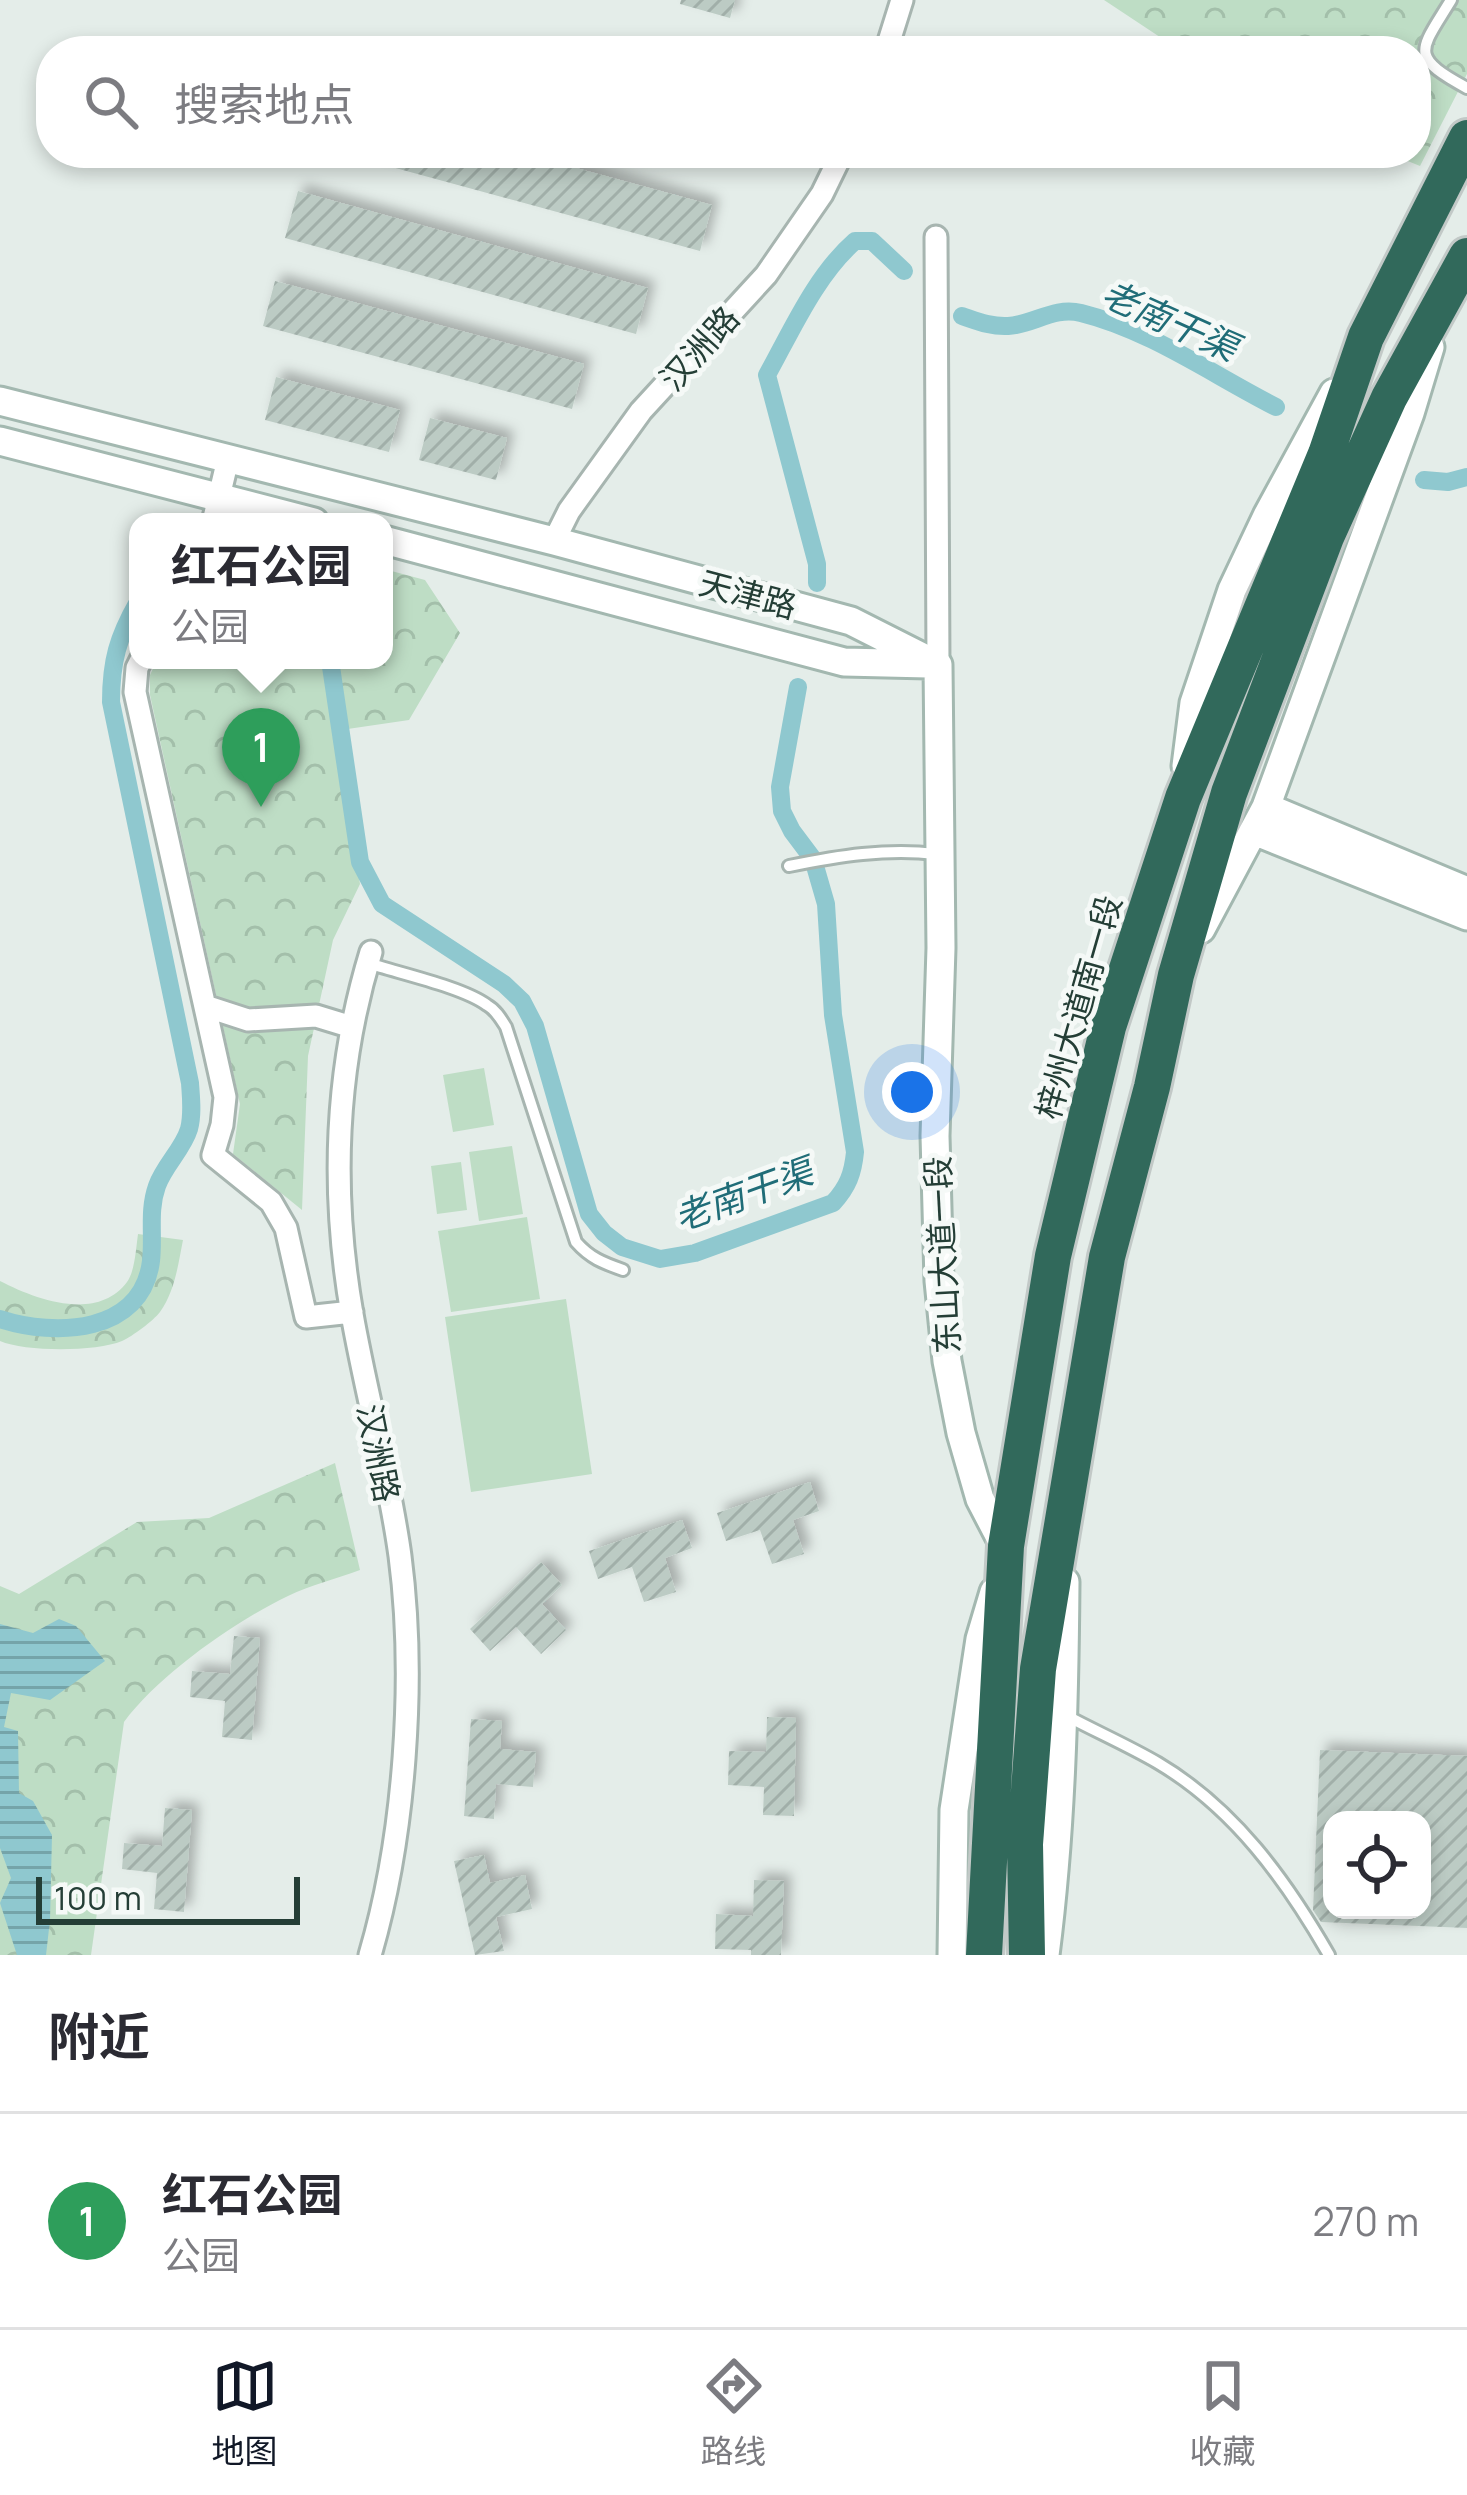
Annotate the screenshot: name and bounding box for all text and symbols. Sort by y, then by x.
search box [36,36,1431,168]
icon: search [78,69,144,135]
text: 搜索地点 [174,73,354,135]
water label: 老南干渠 [1094,268,1250,374]
street label: 汉洲路 [649,296,749,400]
popup [129,513,393,669]
text: 红石公园 [171,534,351,596]
street label: 天津路 [694,559,802,629]
text: 公园 [171,599,249,653]
pin: 1 [222,708,300,807]
street label: 梓州大道南一段 [1025,890,1131,1124]
your location [882,1062,942,1122]
water label: 老南干渠 [667,1145,824,1242]
street label: 东山大道一段 [914,1155,970,1355]
street label: 汉洲路 [347,1400,411,1506]
map controls [1323,1811,1431,1919]
button: locate [1323,1811,1431,1919]
scale bar [36,1871,300,1924]
text: 100 m [54,1875,142,1920]
text: 附近 [48,2001,150,2070]
text: 红石公园 [162,2163,342,2225]
text: 1 [78,2194,96,2248]
text: 270 m [1313,2194,1419,2248]
text: 公园 [162,2228,240,2282]
tab: 地图 [212,2353,278,2473]
tab: 路线 [701,2353,767,2473]
tab: 收藏 [1190,2353,1256,2473]

